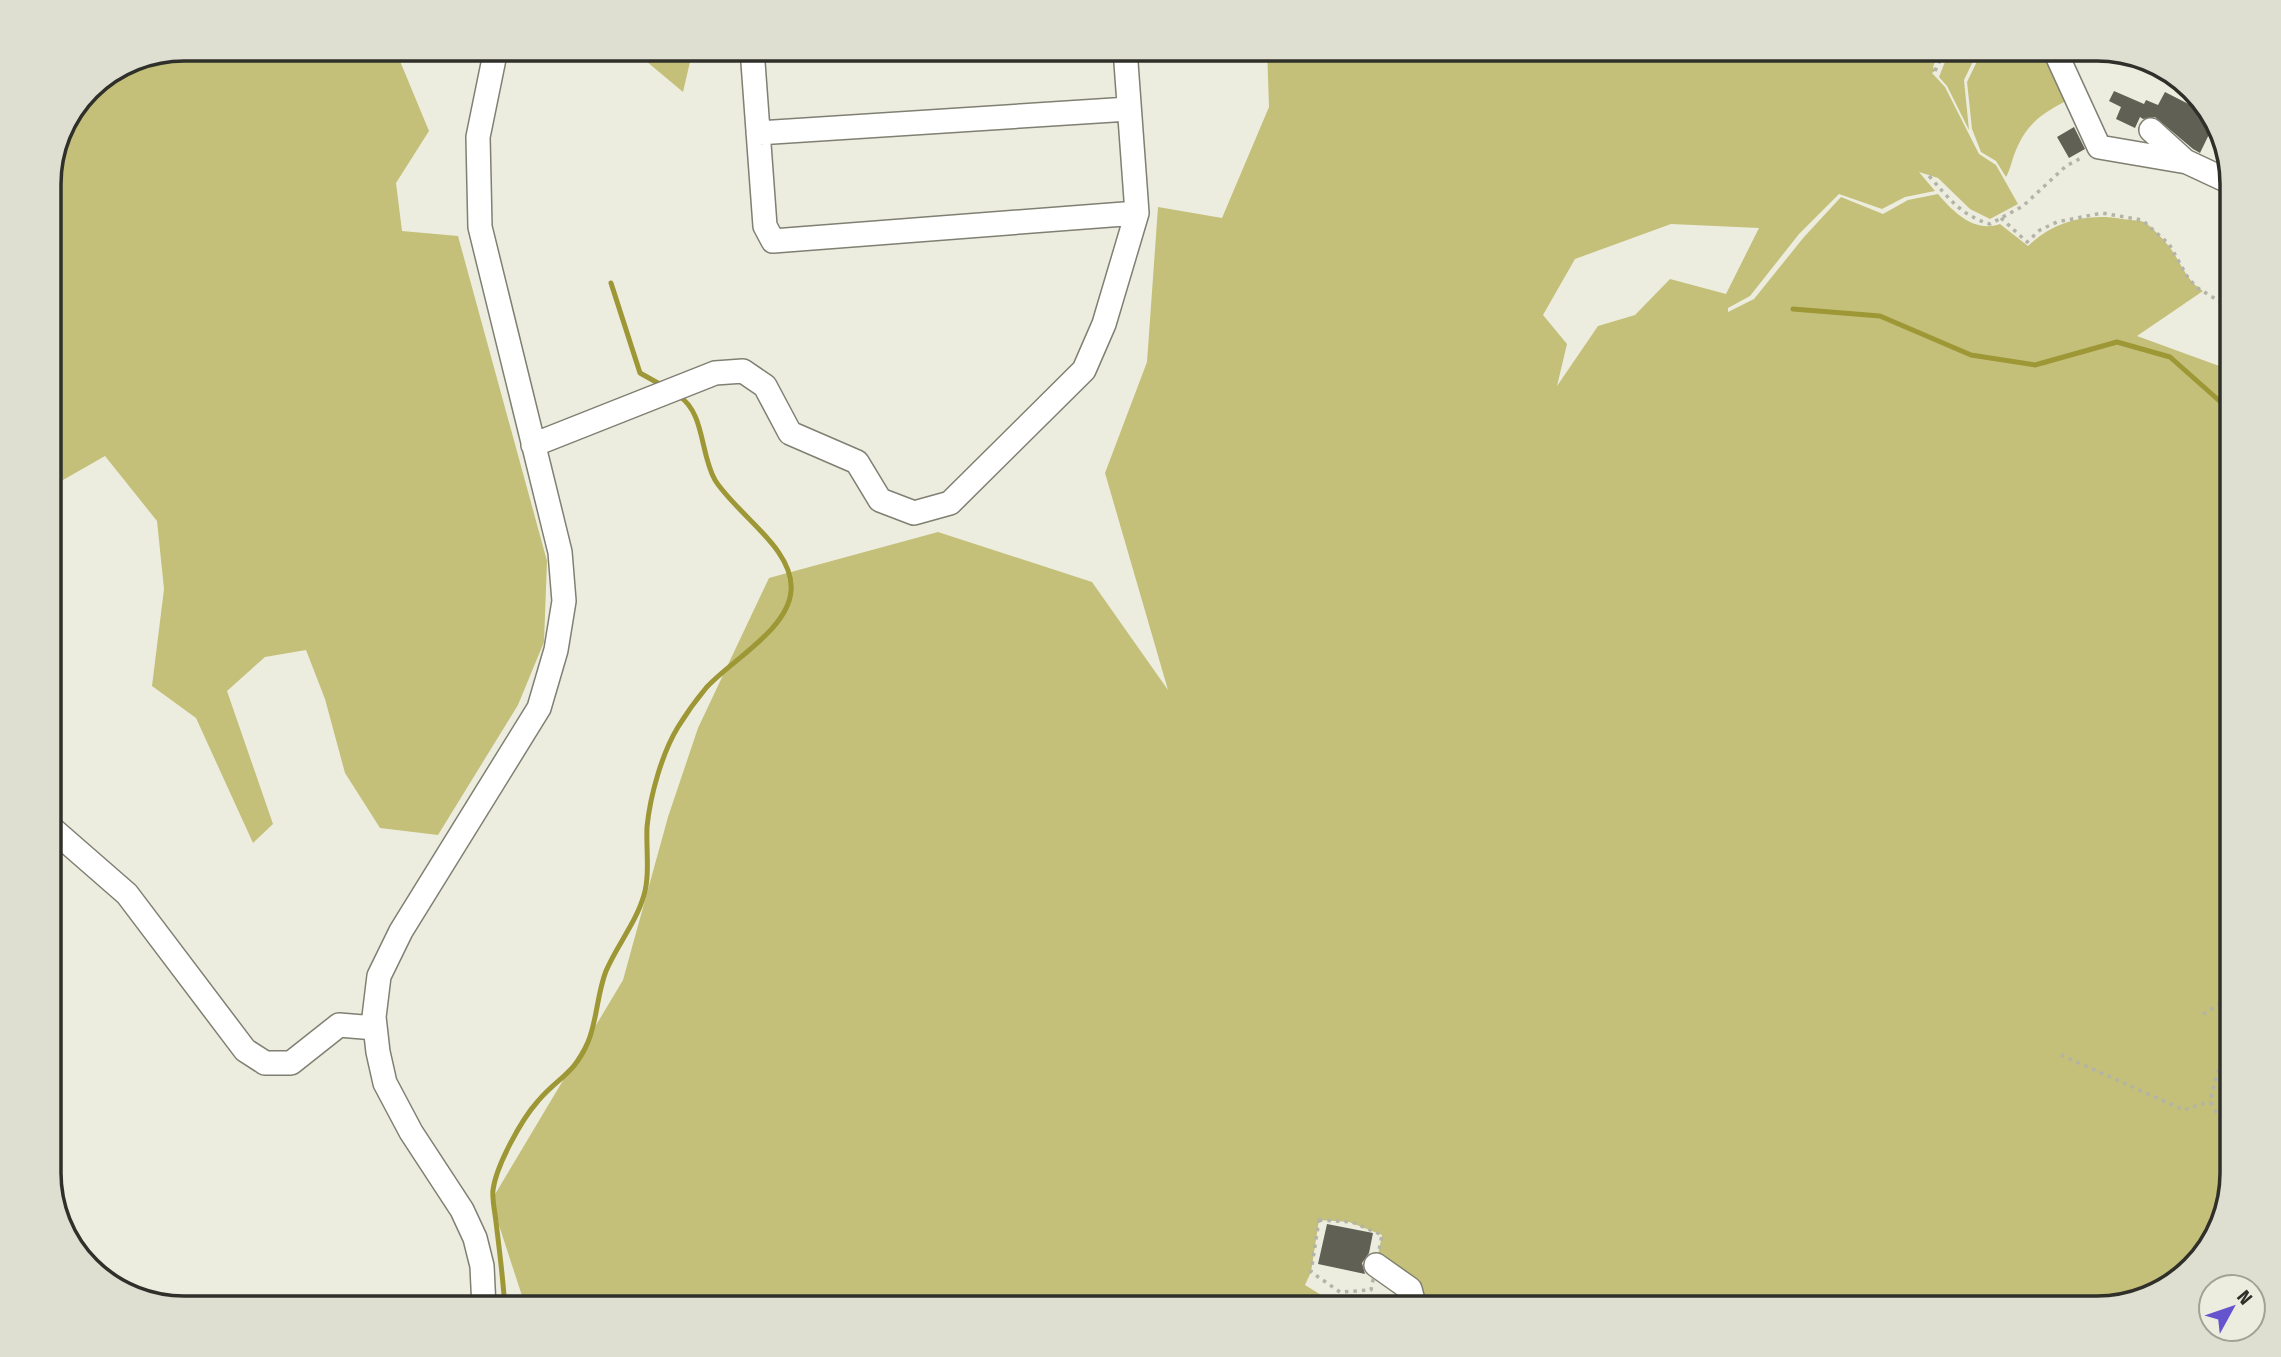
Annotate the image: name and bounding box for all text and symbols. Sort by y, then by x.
north arrow [2197,1273,2267,1343]
text: N [2232,1286,2257,1309]

